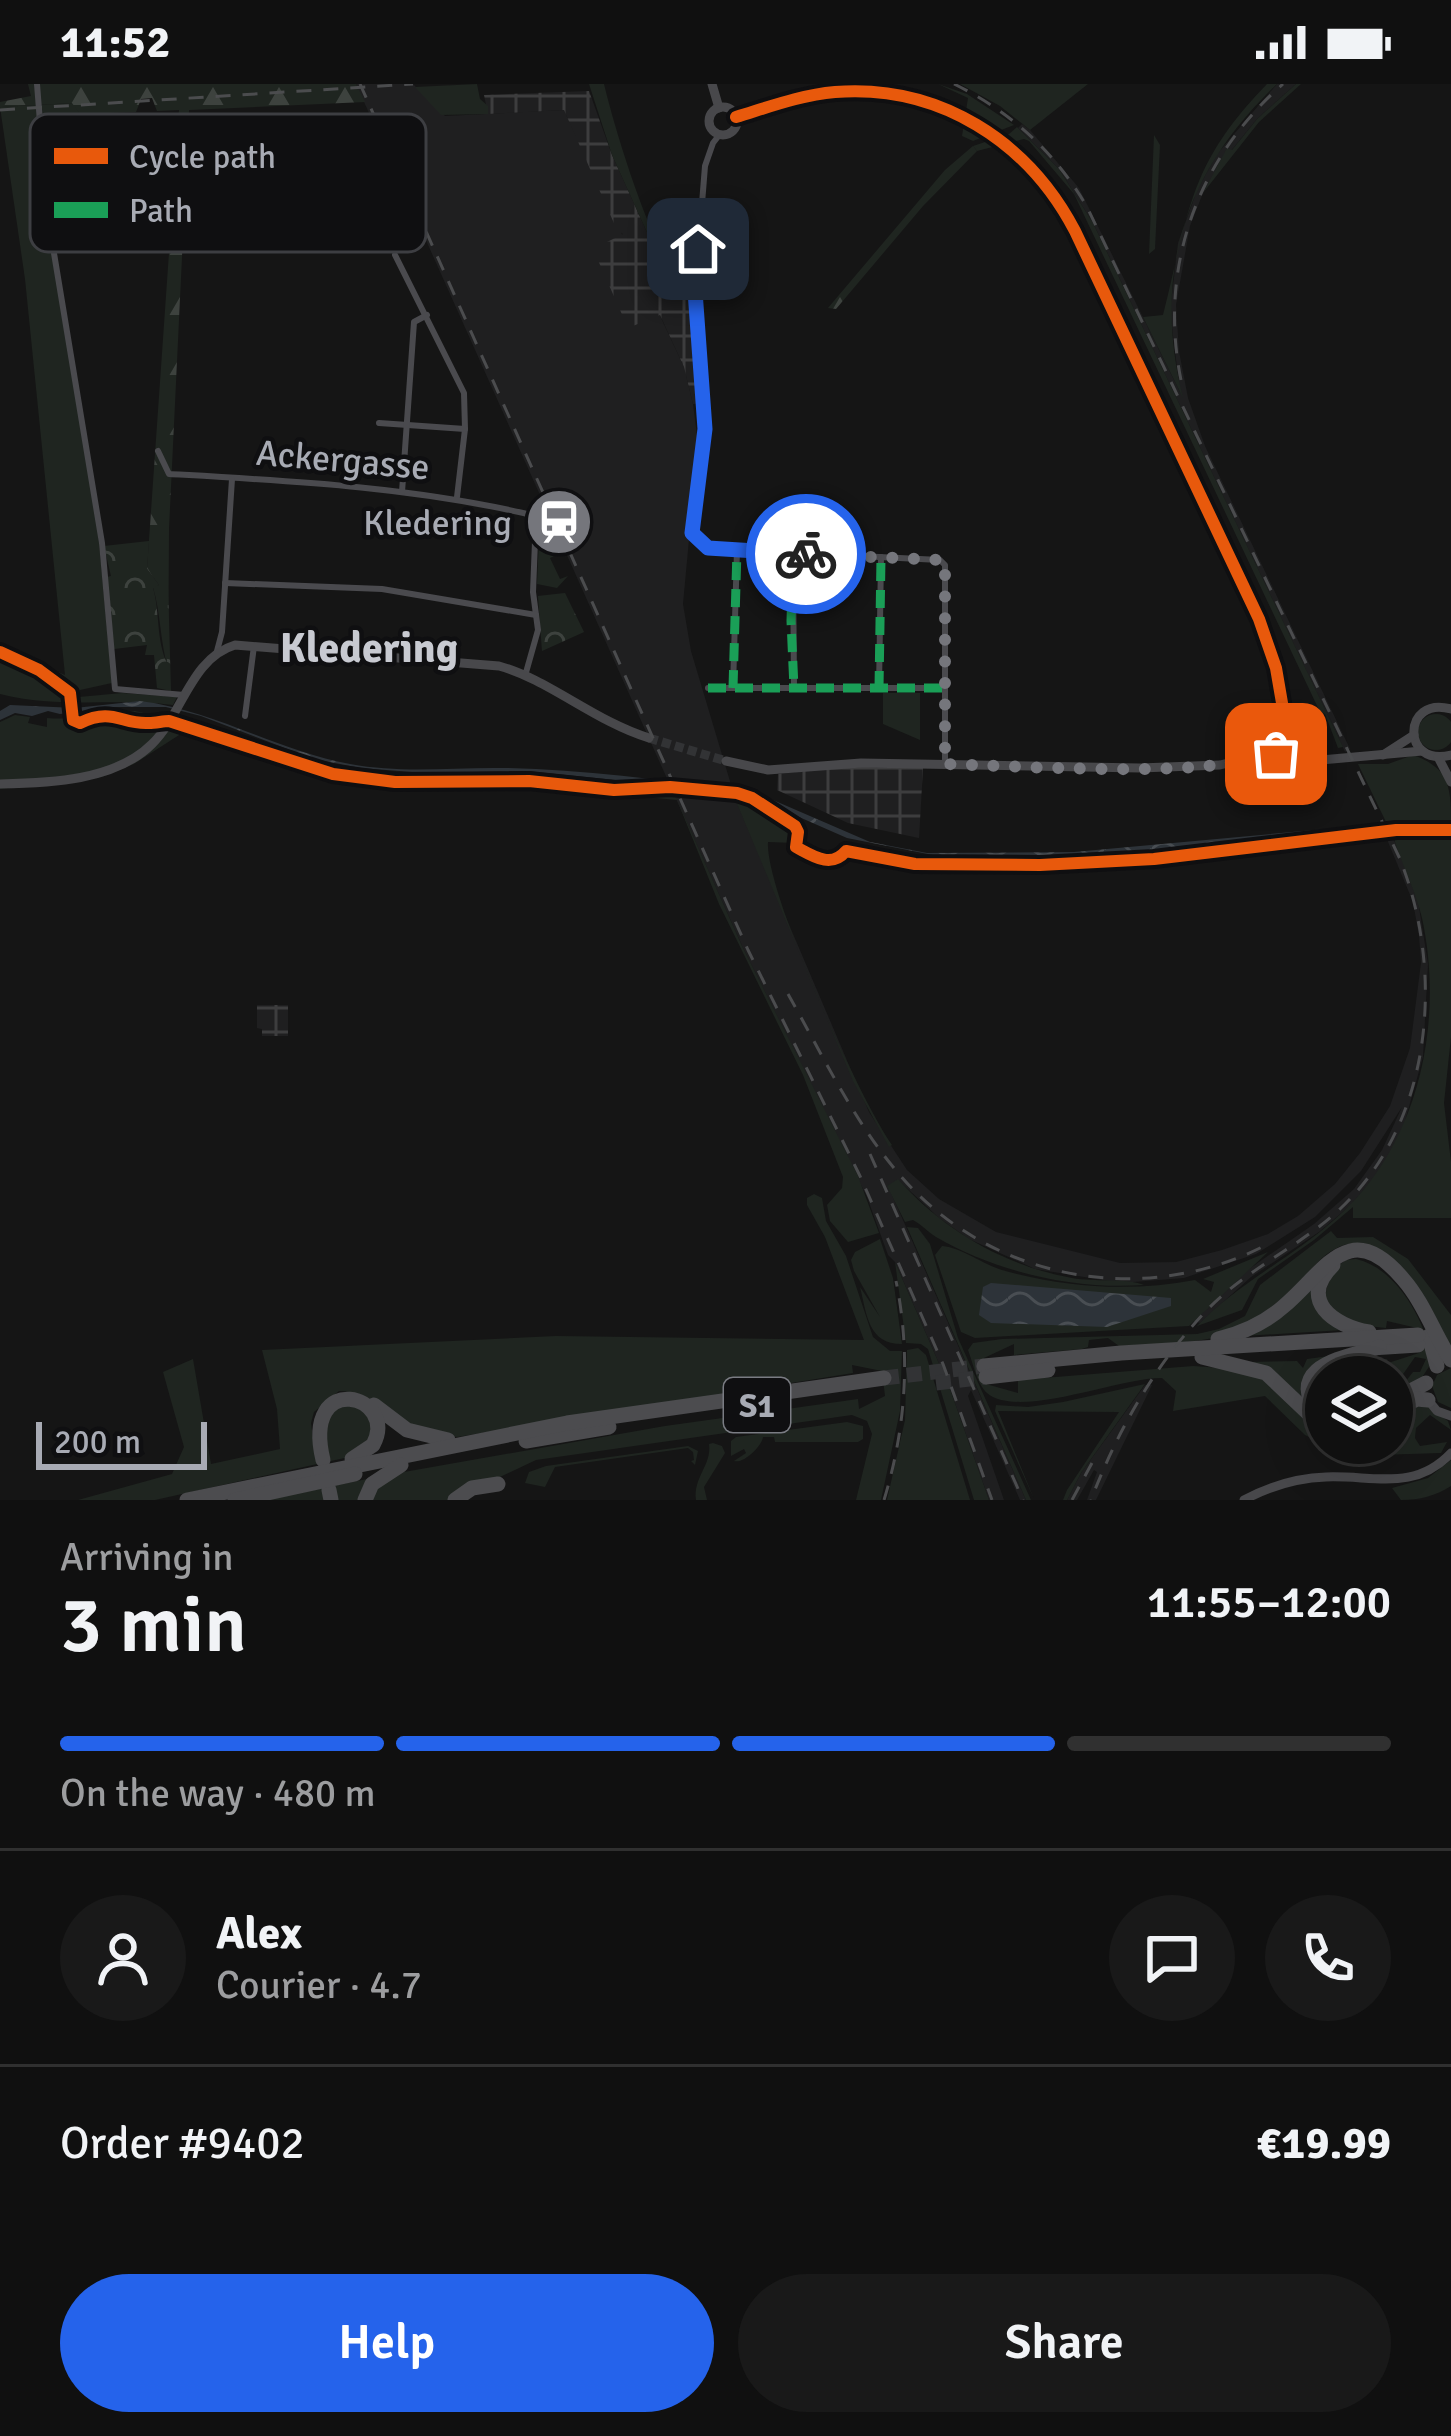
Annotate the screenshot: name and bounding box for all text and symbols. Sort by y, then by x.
text: 11:52 [60,15,170,70]
legend [30,114,426,252]
text: Cycle path [129,137,276,178]
text: Path [129,191,193,232]
pin [647,198,749,300]
icon: home [665,216,731,282]
street label: Ackergasse [254,431,431,490]
station icon: Kledering [524,487,594,557]
courier [746,494,866,614]
place label: Kledering [363,501,512,546]
icon: bike [773,521,839,587]
district label: Kledering [280,623,458,674]
pin [1225,703,1327,805]
icon: bag [1243,721,1309,787]
map controls [1305,1356,1413,1464]
button: layers [1305,1356,1413,1464]
road number: S1 [724,1378,790,1432]
scale bar [36,1416,207,1469]
text: 200 m [54,1422,141,1463]
text: Arriving in [60,1533,234,1581]
text: 11:55–12:00 [1147,1575,1391,1630]
text: 3 min [60,1578,247,1674]
text: On the way · 480 m [60,1769,376,1817]
button: person [60,1895,186,2021]
button: chat [1109,1895,1235,2021]
button: phone [1265,1895,1391,2021]
text: Alex [216,1906,302,1961]
text: Courier · 4.7 [216,1961,422,2009]
text: Order #9402 [60,2116,305,2171]
text: €19.99 [1257,2116,1391,2171]
button: Help [60,2274,714,2412]
button: Share [738,2274,1391,2412]

